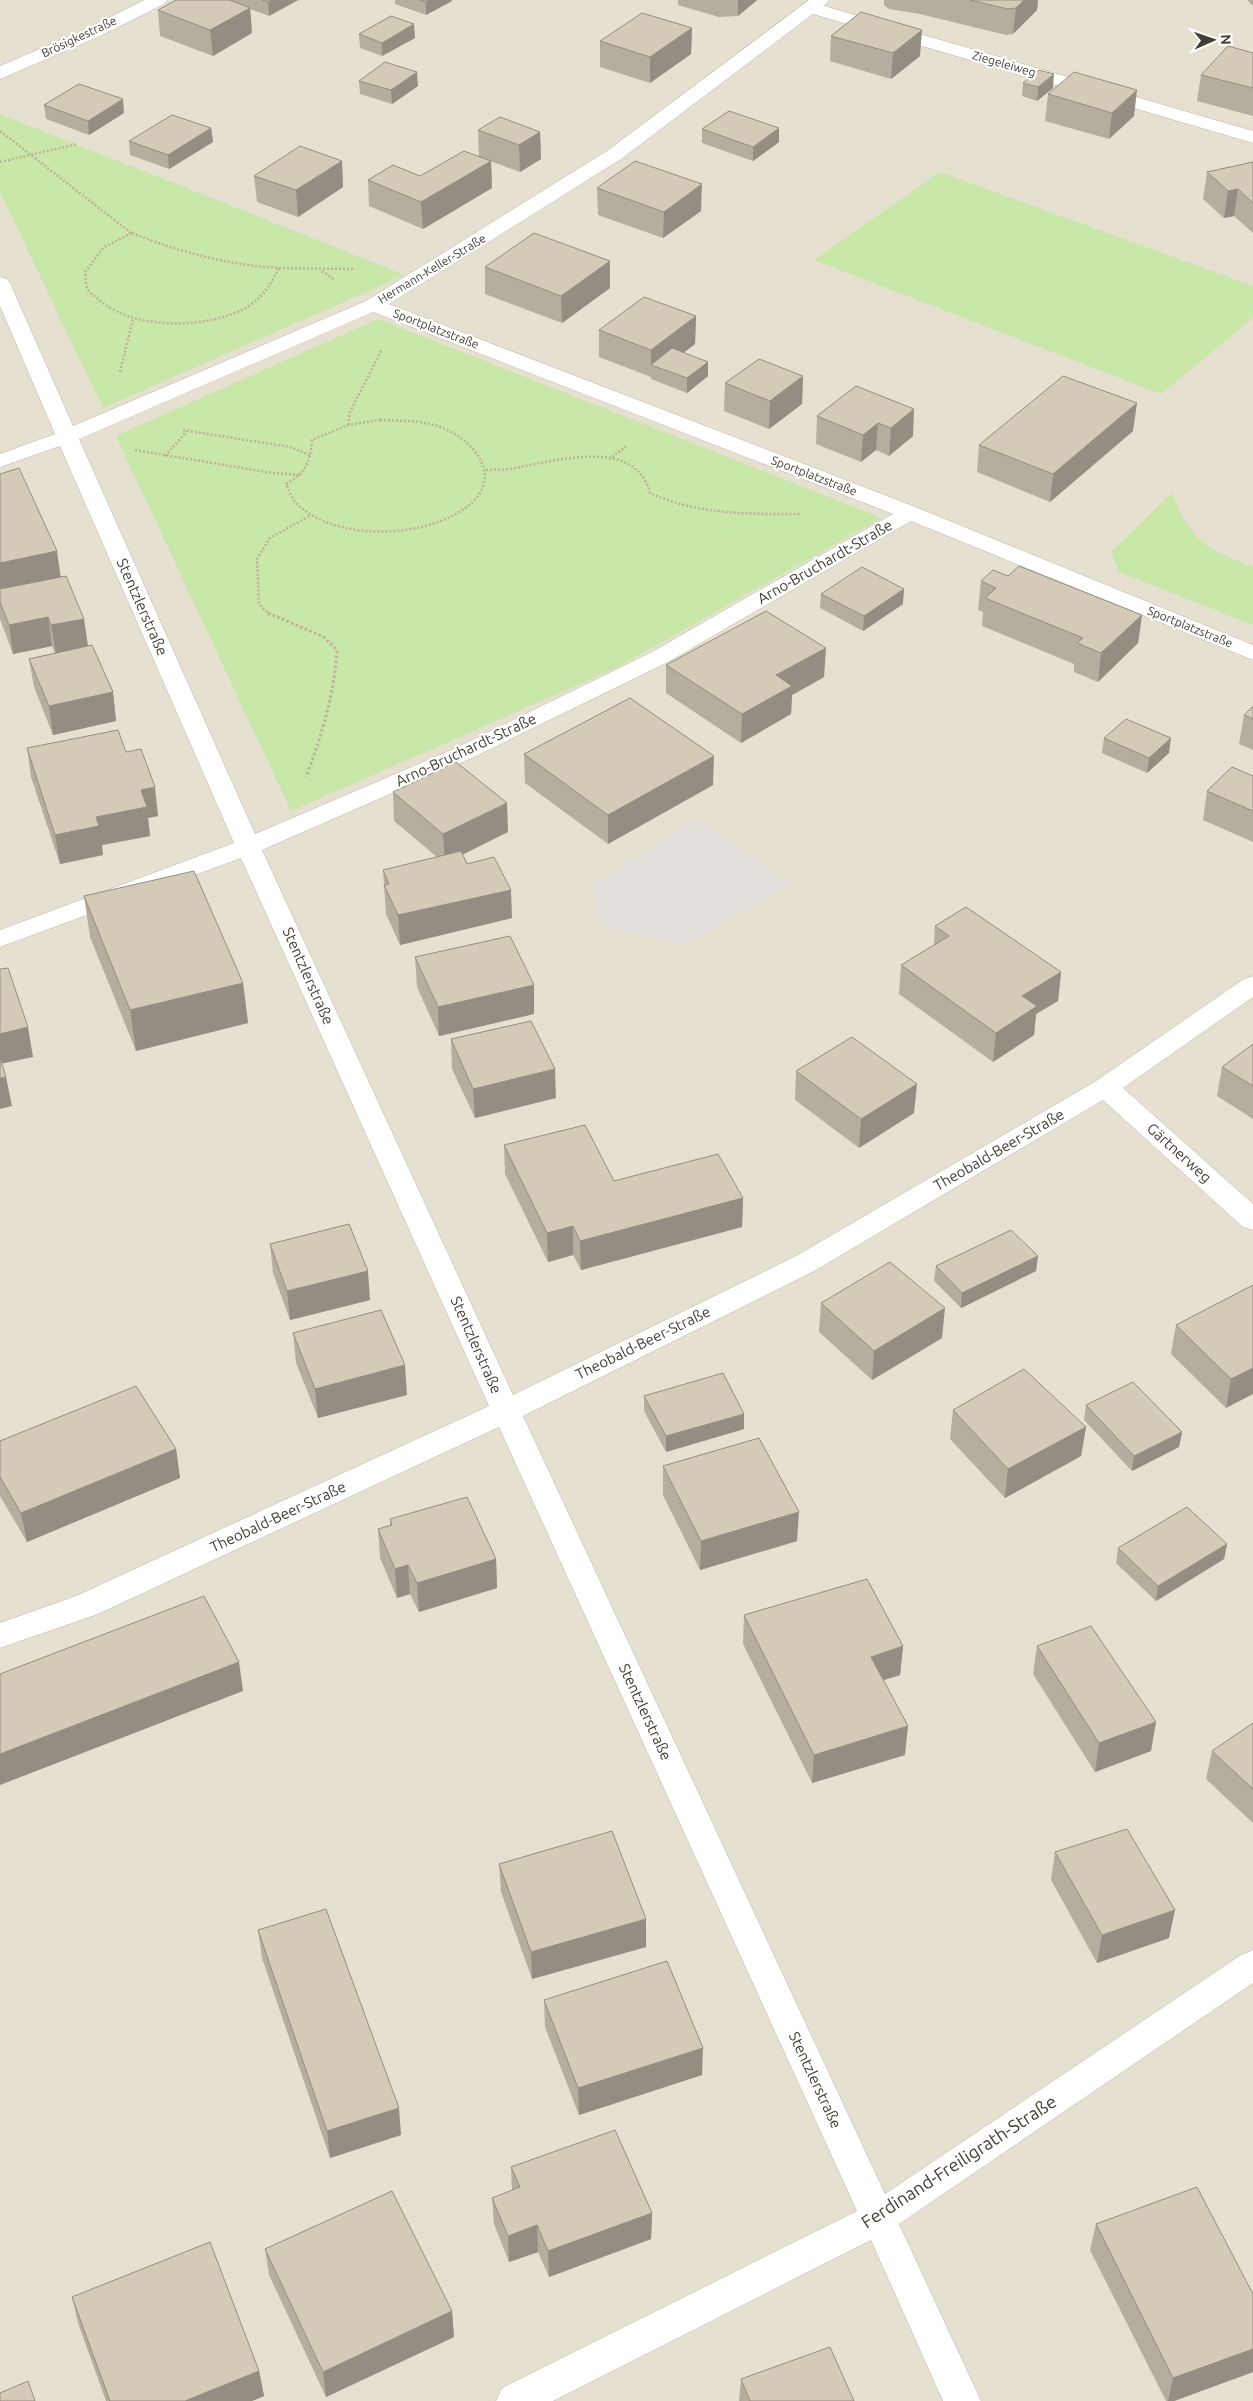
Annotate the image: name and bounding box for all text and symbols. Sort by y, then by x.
street label: Brösigkestraße [39,14,118,60]
north arrow [1188,15,1238,65]
text: N [1218,34,1234,45]
street label: Ziegeleiweg [971,48,1037,79]
street label: Hermann-Keller-Straße [376,231,488,306]
street label: Sportplatzstraße [392,306,481,351]
street label: Sportplatzstraße [770,453,859,498]
street label: Arno-Bruchardt-Straße [754,516,895,607]
street label: Stentzlerstraße [113,556,171,658]
street label: Sportplatzstraße [1146,604,1235,650]
street label: Arno-Bruchardt-Straße [393,710,539,790]
street label: Stentzlerstraße [279,925,337,1027]
street label: Theobald-Beer-Straße [931,1105,1067,1194]
street label: Gärtnerweg [1144,1119,1215,1186]
street label: Stentzlerstraße [447,1294,505,1396]
street label: Theobald-Beer-Straße [573,1303,713,1383]
street label: Theobald-Beer-Straße [207,1478,348,1555]
street label: Stentzlerstraße [616,1661,675,1763]
street label: Stentzlerstraße [786,2029,845,2131]
street label: Ferdinand-Freiligrath-Straße [857,2091,1060,2232]

